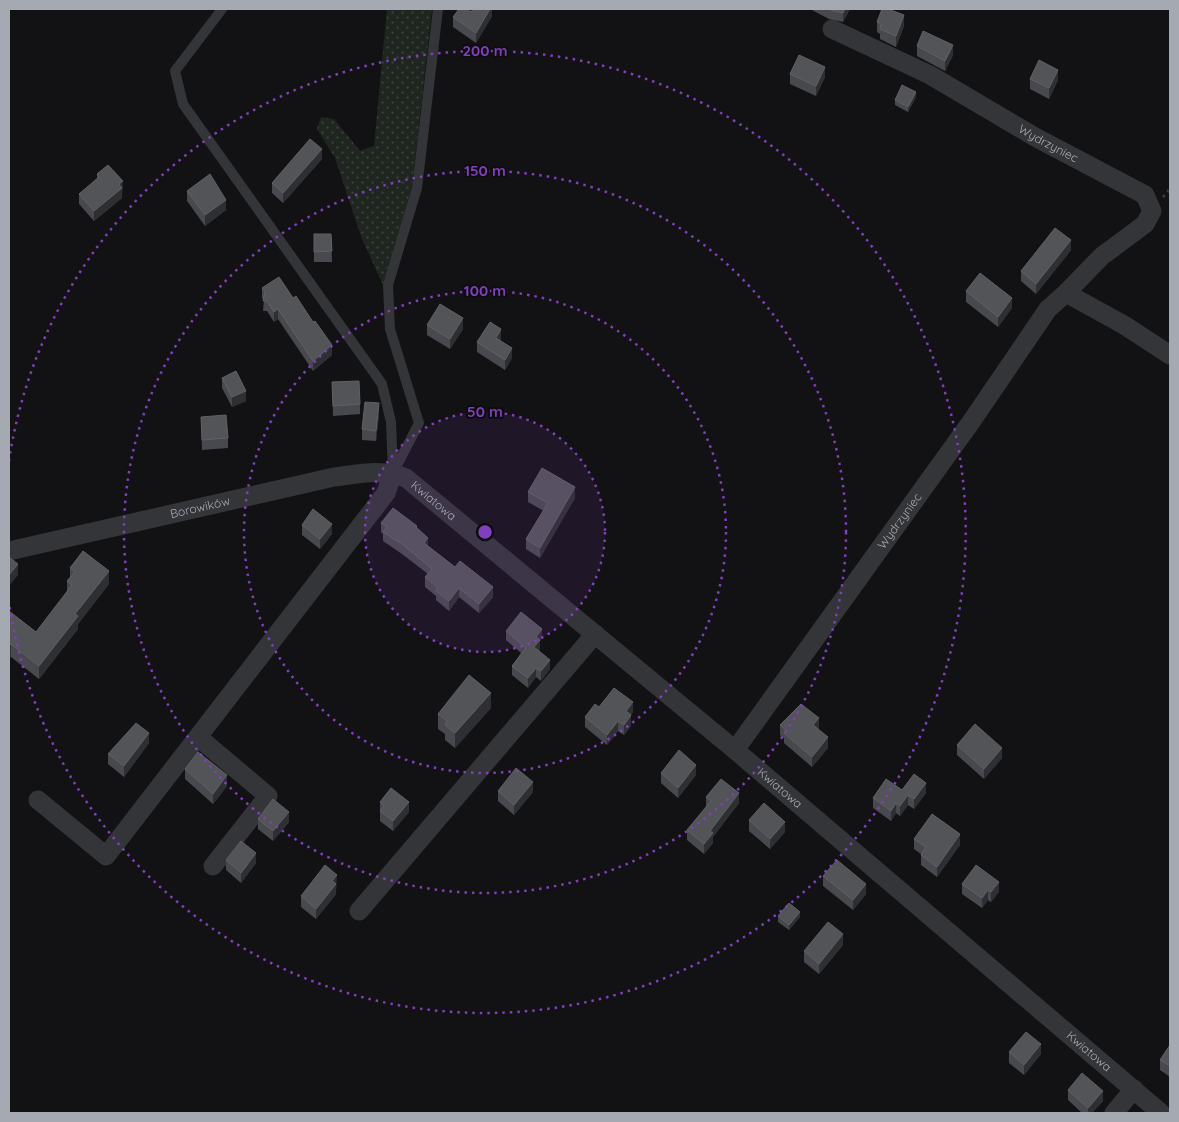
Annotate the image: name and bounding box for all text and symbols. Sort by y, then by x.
text: 200 m [463,41,508,60]
street label: Wydrzyniec [1016,121,1081,165]
text: 150 m [464,161,506,180]
text: 100 m [464,281,506,300]
text: 50 m [467,402,503,421]
street label: Kwiatowa [408,477,460,523]
street label: Wydrzyniec [874,490,924,552]
street label: Borowików [169,493,231,521]
centre of rings [476,523,494,541]
street label: Kwiatowa [755,764,806,811]
street label: Kwiatowa [1064,1028,1115,1074]

